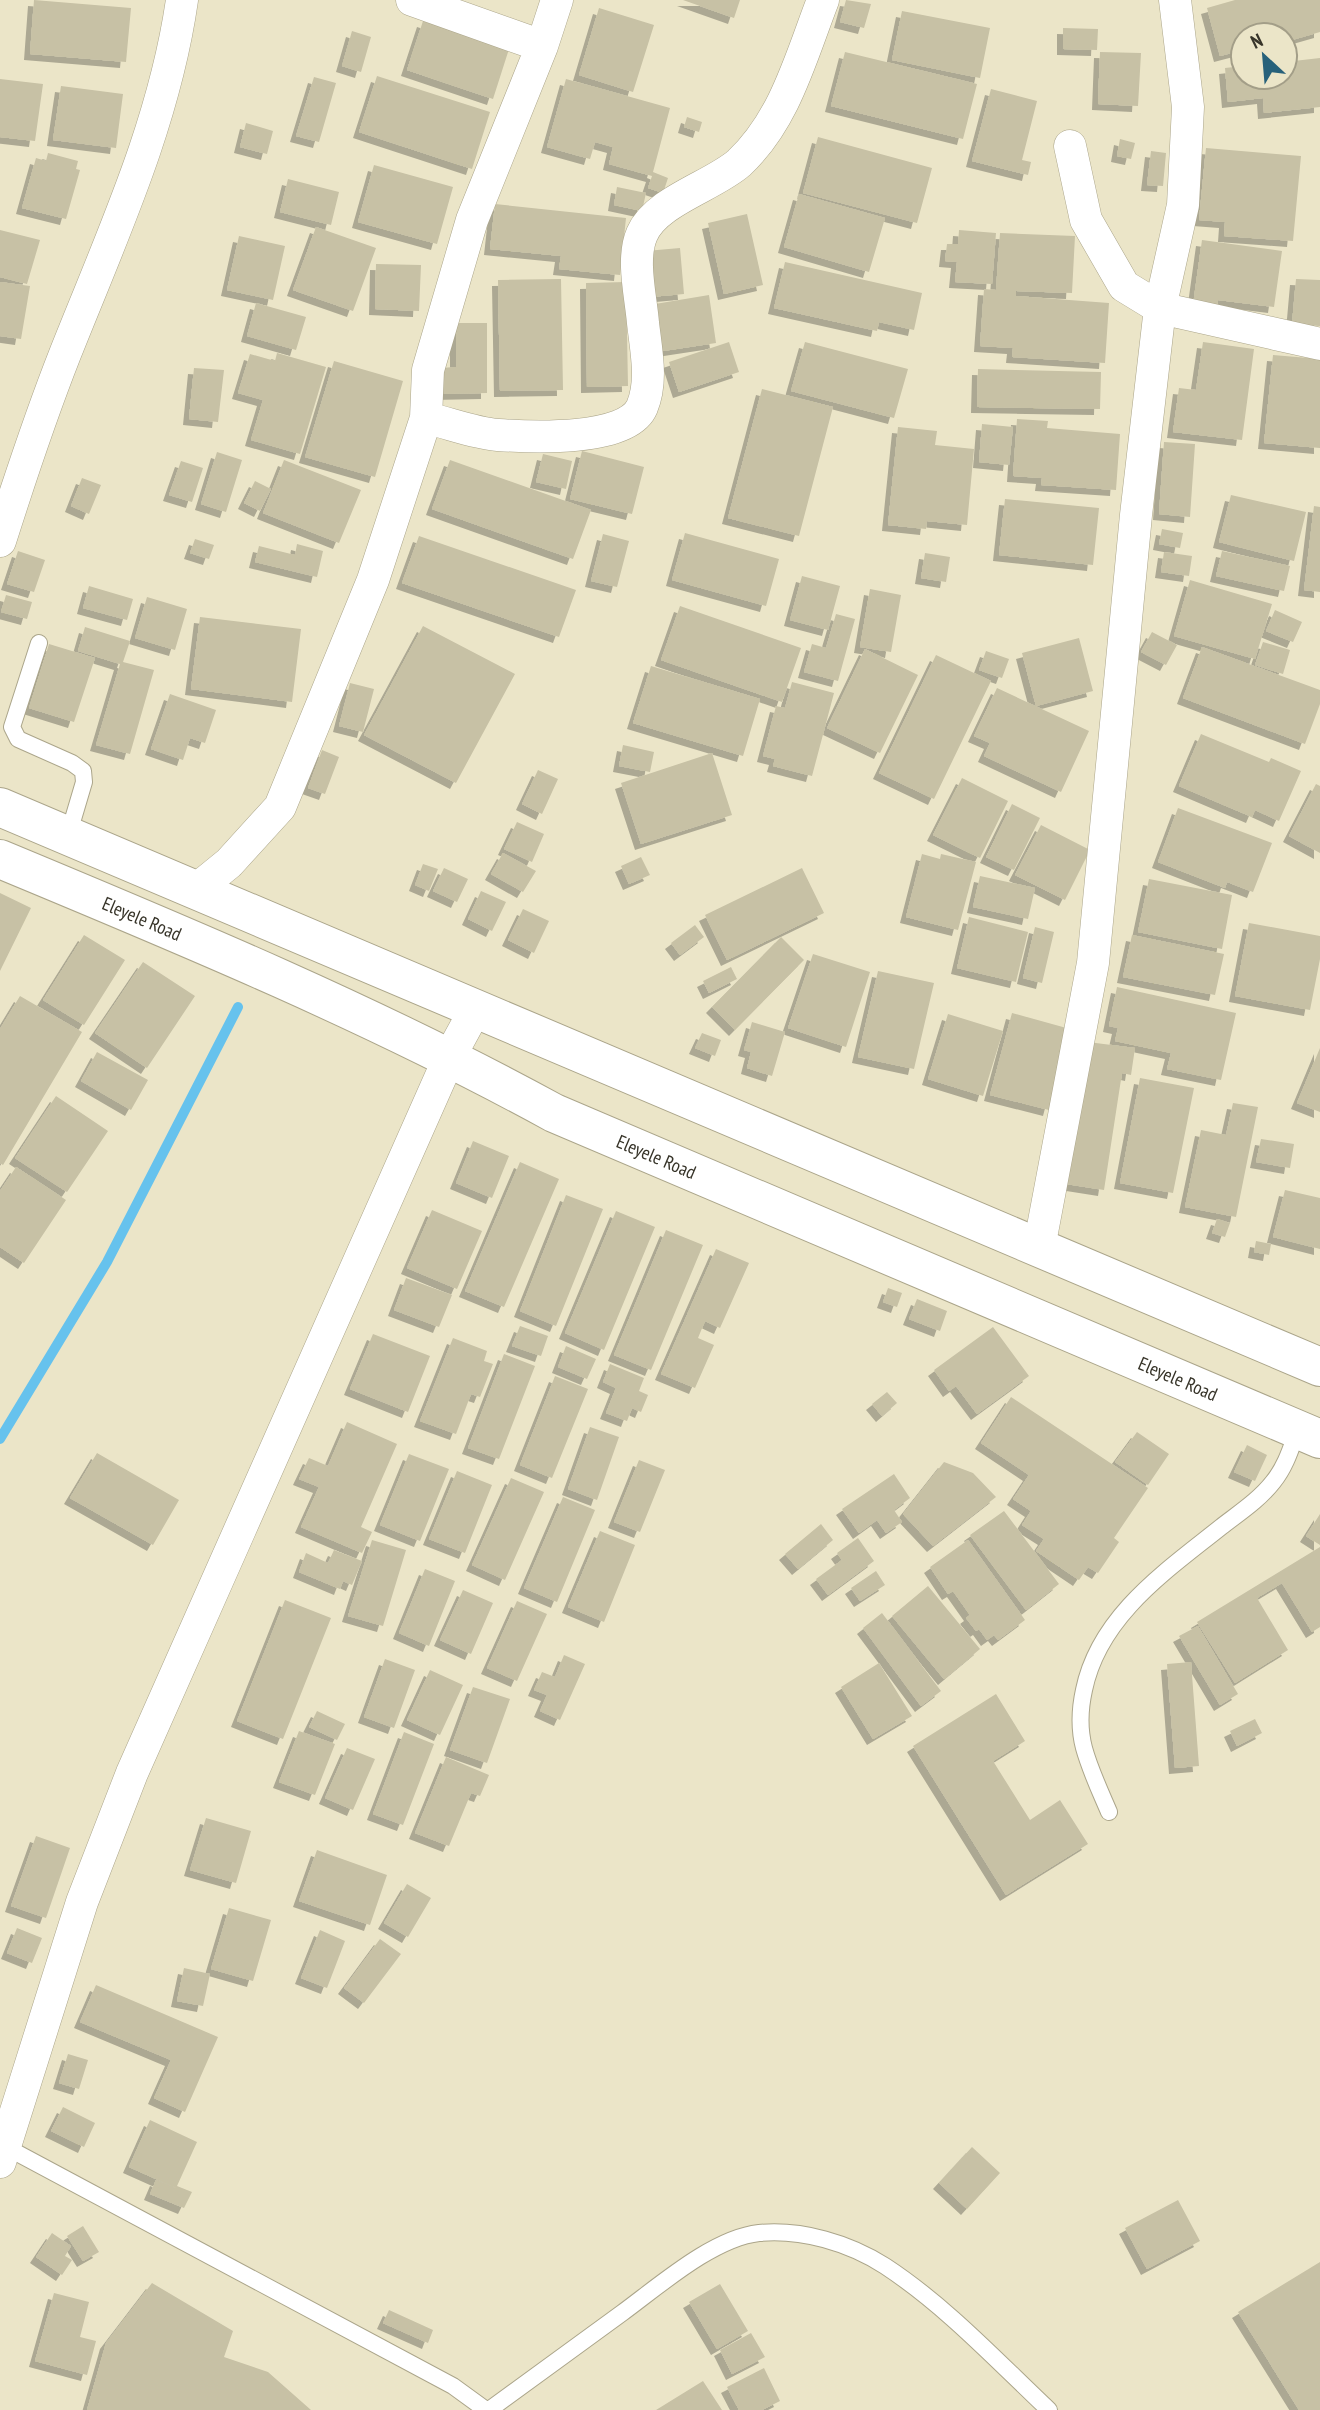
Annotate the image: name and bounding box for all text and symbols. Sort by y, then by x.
north arrow [1229,21,1299,91]
text: N [1247,28,1266,54]
street label: Eleyele Road [99,891,185,946]
street label: Eleyele Road [613,1129,700,1184]
street label: Eleyele Road [1135,1351,1221,1406]

